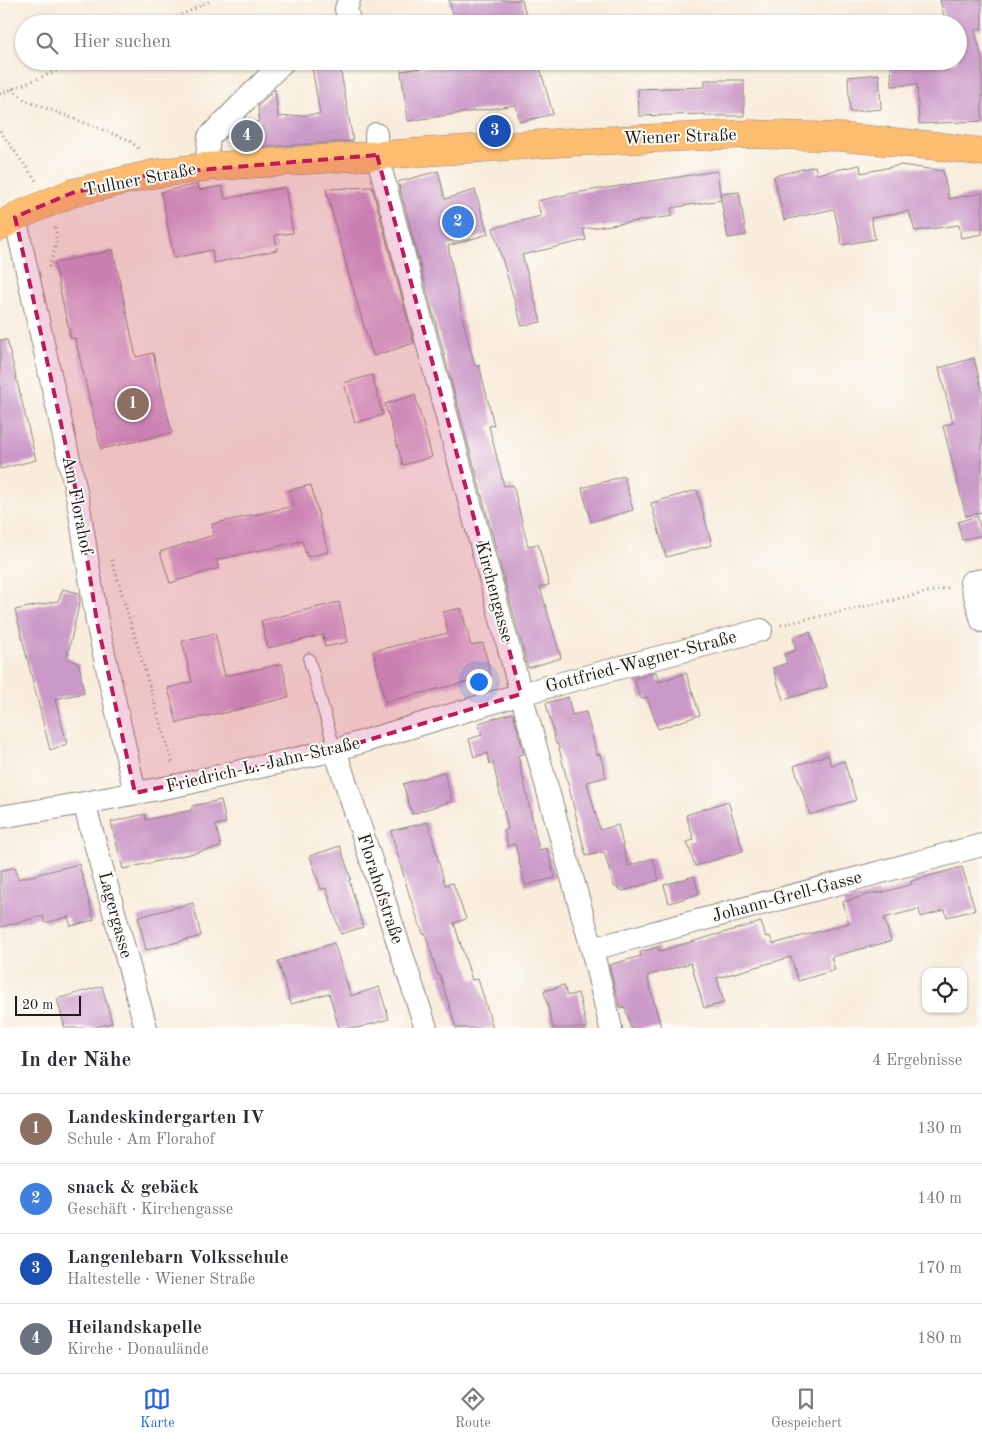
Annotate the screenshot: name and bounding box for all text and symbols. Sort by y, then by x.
search box [15,15,967,70]
icon: search [33,29,61,57]
text: Hier suchen [73,33,171,52]
pin: 3 [479,112,511,150]
pin: 4 [231,117,263,155]
street label: Wiener Straße [623,126,737,148]
street label: Tullner Straße [82,160,198,200]
pin: 2 [442,203,474,241]
pin: 1 [117,385,149,423]
street label: Am Florahof [59,454,96,557]
street label: Kirchengasse [472,539,516,645]
street label: Gottfried-Wagner-Straße [544,628,738,696]
your location [466,669,492,695]
street label: Friedrich-L.-Jahn-Straße [164,734,362,796]
street label: Florahofstraße [354,832,406,946]
street label: Johann-Grell-Gasse [710,868,864,926]
street label: Lagergasse [95,870,135,960]
map controls [922,968,967,1013]
button: locate [922,968,967,1013]
scale bar [15,993,81,1016]
text: 20 m [22,998,53,1012]
text: In der Nähe [20,1050,131,1071]
text: 4 Ergebnisse [872,1053,962,1069]
text: Landeskindergarten IV [67,1109,265,1128]
text: 1 [31,1121,41,1137]
text: 130 m [917,1121,962,1137]
text: Schule · Am Florahof [67,1132,215,1148]
text: snack & gebäck [67,1179,199,1198]
text: 2 [31,1191,41,1207]
text: 140 m [917,1191,962,1207]
text: Geschäft · Kirchengasse [67,1202,233,1218]
text: Langenlebarn Volksschule [67,1249,289,1268]
text: 3 [31,1261,41,1277]
text: 170 m [917,1261,962,1277]
text: Haltestelle · Wiener Straße [67,1272,255,1288]
text: Heilandskapelle [67,1319,202,1338]
text: 4 [31,1331,41,1347]
text: 180 m [917,1331,962,1347]
text: Kirche · Donaulände [67,1342,209,1358]
tab: Karte [140,1385,175,1432]
tab: Route [455,1385,491,1432]
tab: Gespeichert [771,1385,842,1432]

